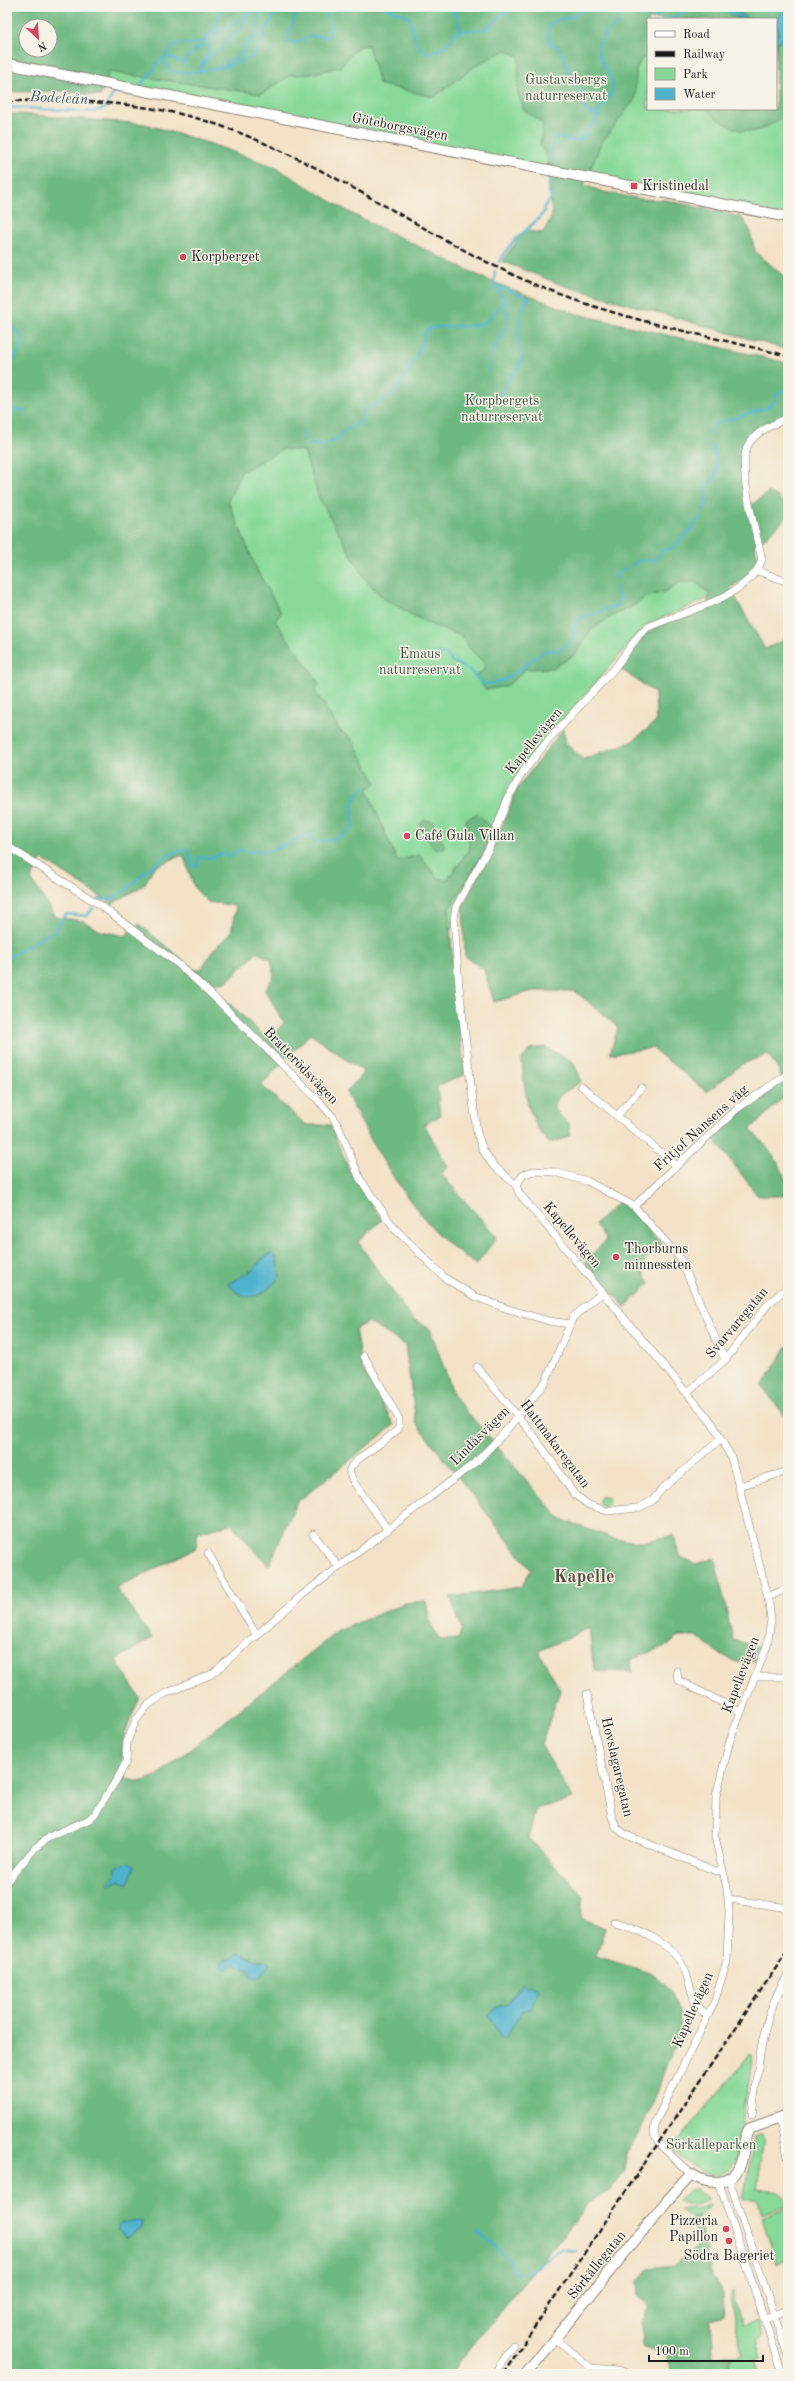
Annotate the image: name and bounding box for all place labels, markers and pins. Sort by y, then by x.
place label: Kristinedal [642,179,709,193]
marker: Kristinedal [629,181,639,191]
place label: Korpberget [191,250,260,264]
marker: Korpberget [178,252,188,262]
place label: Café Gula Villan [415,829,515,843]
marker: Café Gula Villan [402,831,412,841]
place label: Thorburns minnessten [624,1242,692,1272]
marker: Thorburns minnessten [611,1252,621,1262]
place label: Pizzeria Papillon [669,2214,718,2244]
marker: Pizzeria Papillon [721,2224,731,2234]
marker: Södra Bageriet [724,2236,734,2246]
place label: Södra Bageriet [684,2249,775,2263]

